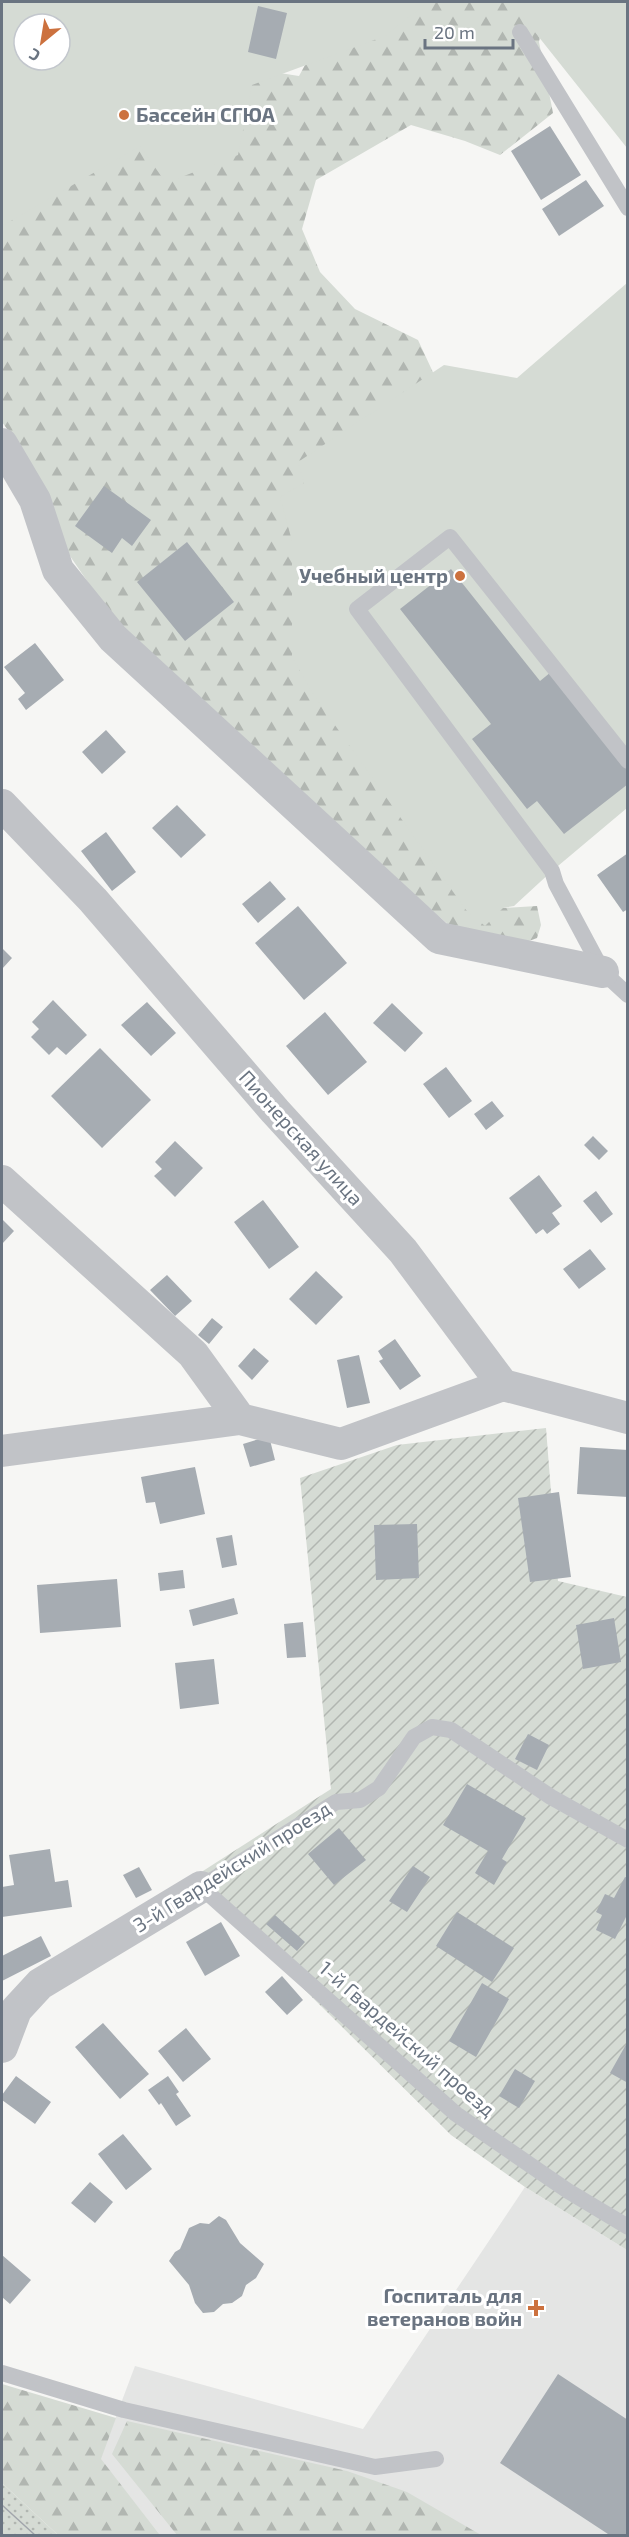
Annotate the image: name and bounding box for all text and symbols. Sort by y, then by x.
north arrow [12,12,72,72]
scale bar [425,12,514,50]
text: 20 m [434,21,475,43]
text: С [25,45,43,66]
place label: Бассейн СГЮА [136,102,276,126]
marker: Бассейн СГЮА [117,108,131,122]
place label: Учебный центр [299,563,448,587]
marker: Учебный центр [453,569,467,583]
street label: Пионерская улица [234,1065,369,1210]
street label: 3-й Гвардейский проезд [128,1796,335,1937]
street label: 1-й Гвардейский проезд [315,1955,500,2121]
place label: Госпиталь для ветеранов войн [367,2283,522,2330]
marker: Госпиталь для ветеранов войн [527,2299,545,2317]

